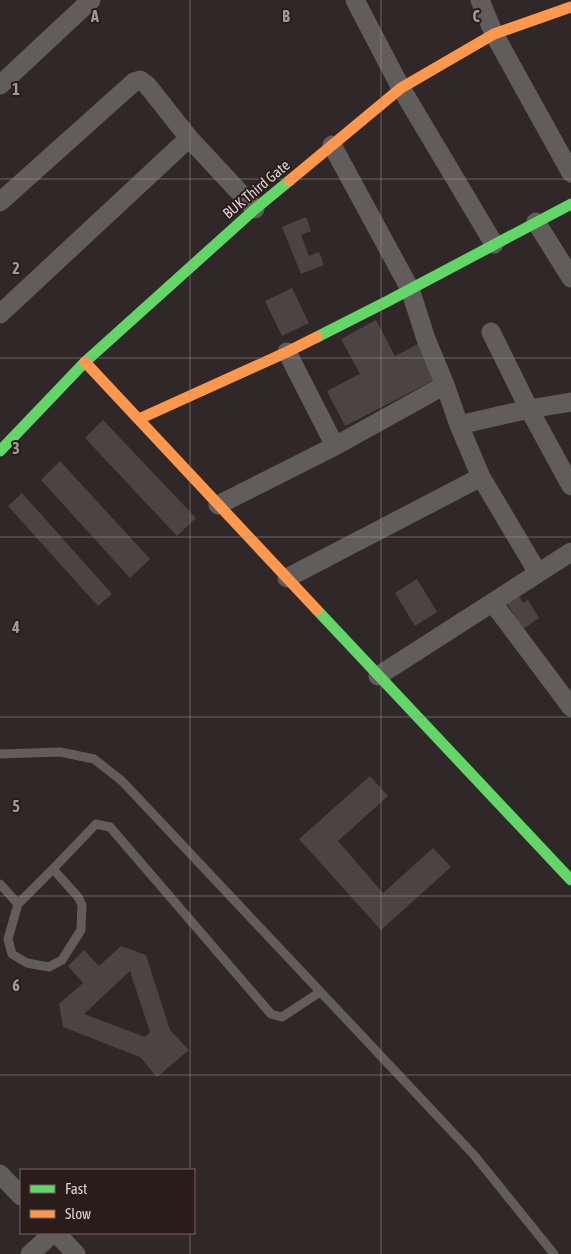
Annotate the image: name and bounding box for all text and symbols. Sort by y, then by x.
text: A [90,7,99,25]
text: B [282,7,290,25]
text: C [472,7,480,25]
text: 1 [12,80,20,98]
street label: BUK Third Gate [219,156,293,222]
text: 2 [12,259,20,277]
text: 3 [12,439,20,457]
text: 4 [11,618,20,636]
text: 5 [12,797,20,815]
text: 6 [12,976,20,994]
legend [20,1169,195,1234]
text: Fast [65,1180,87,1197]
text: Slow [65,1205,91,1222]

